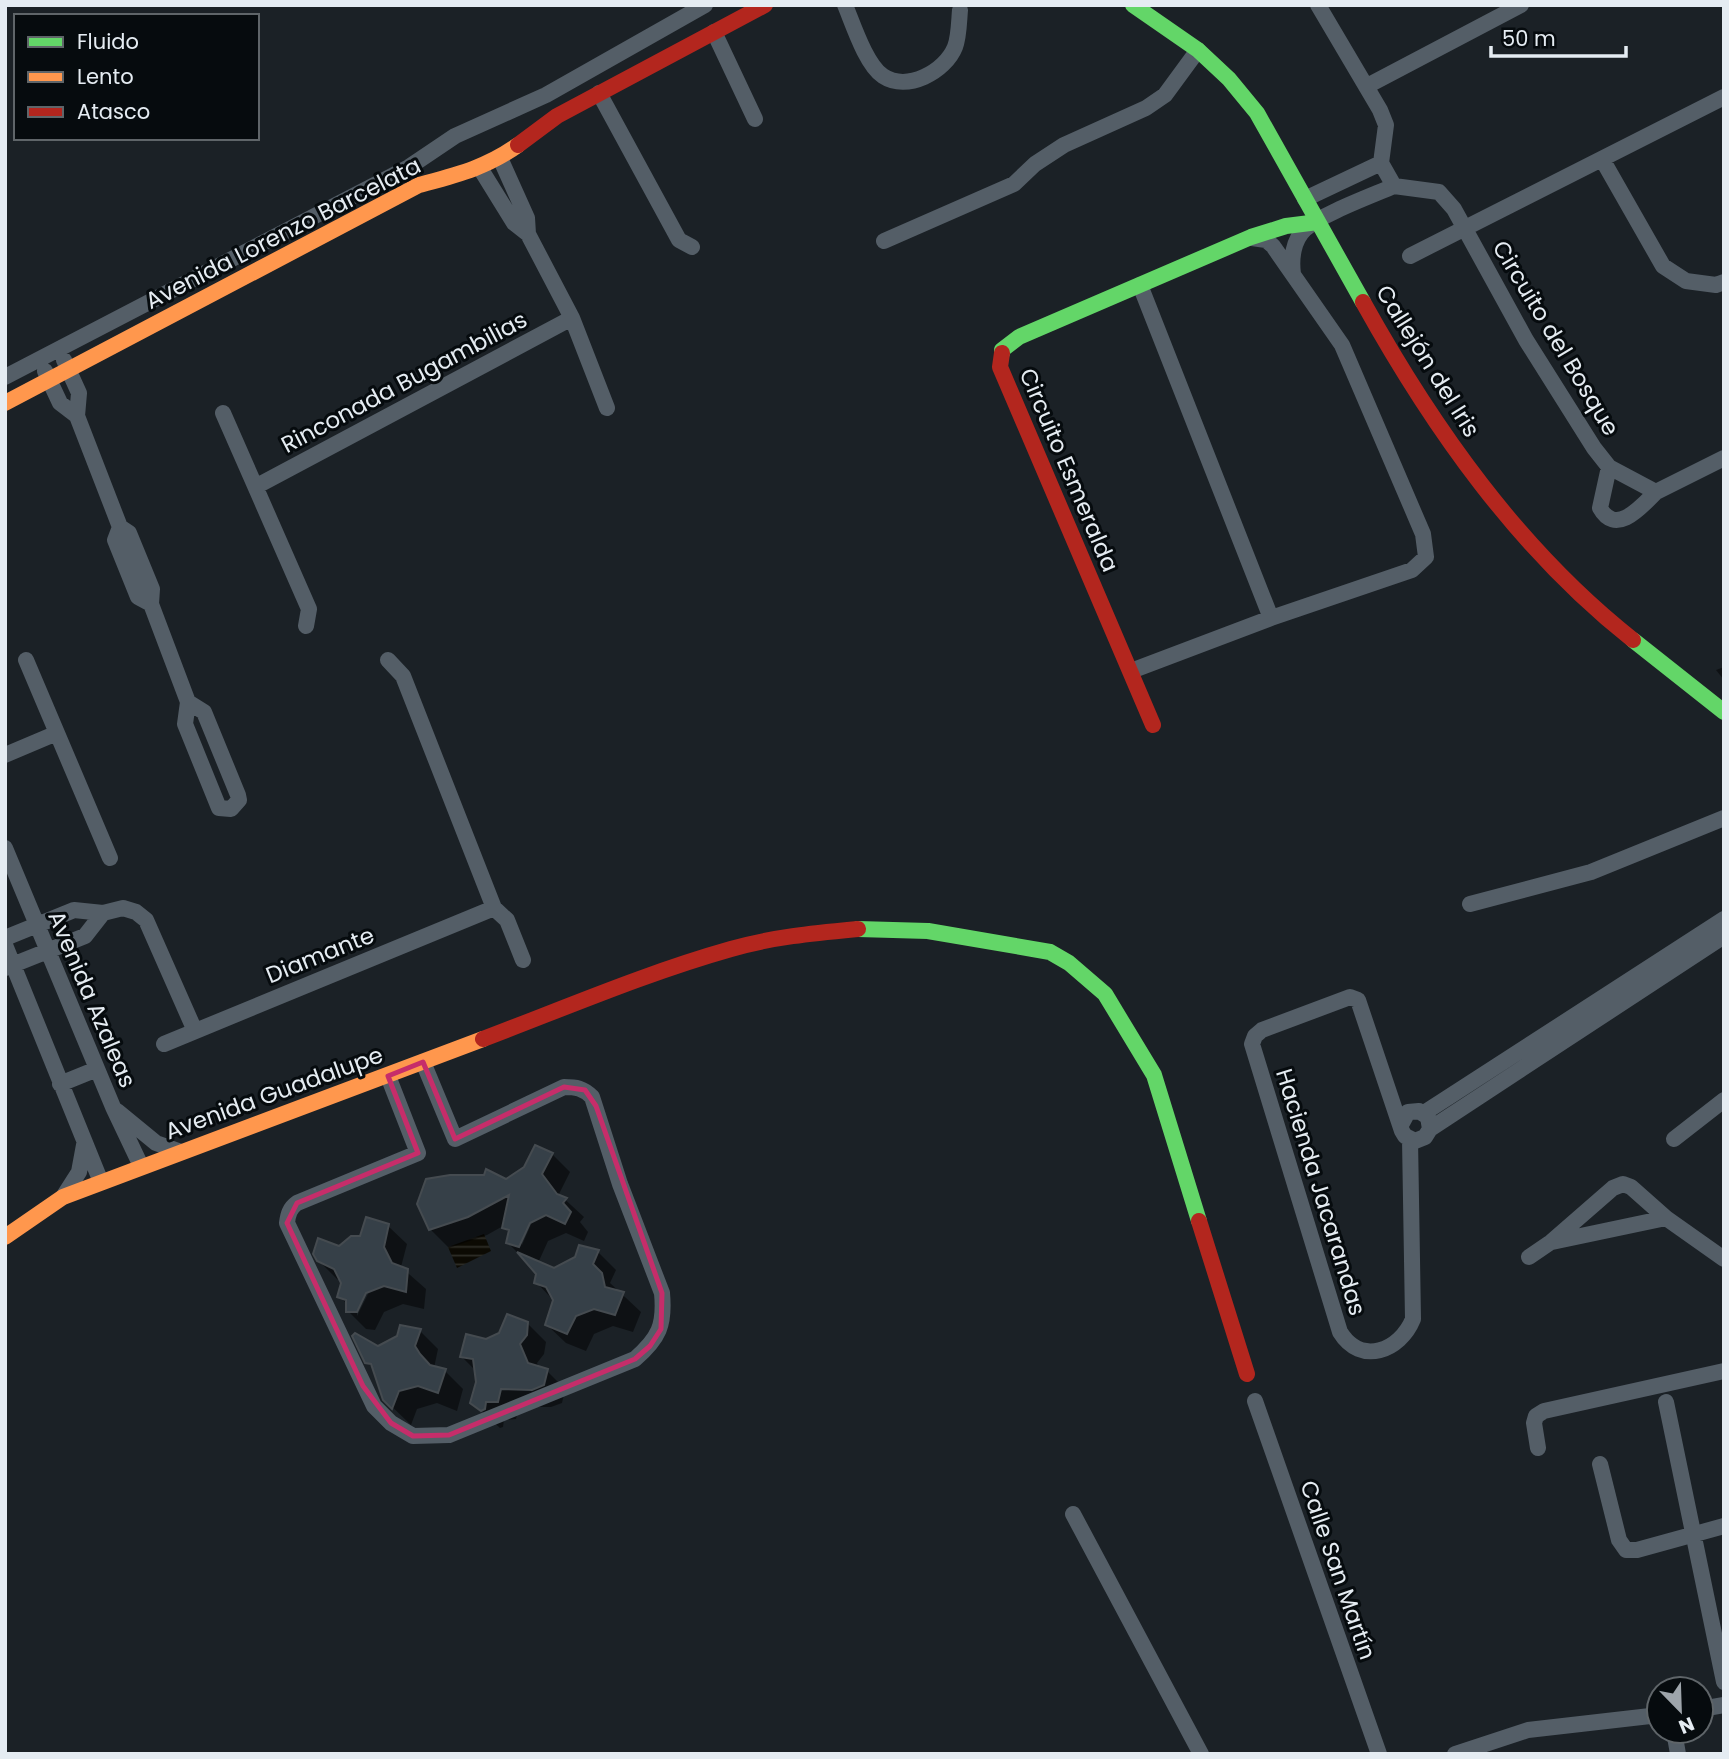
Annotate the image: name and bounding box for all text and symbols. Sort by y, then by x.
legend [14,14,259,140]
scale bar [1491,14,1626,58]
text: 50 m [1502,24,1556,53]
text: Fluido [77,27,139,56]
text: Lento [77,62,134,91]
text: Atasco [77,97,150,126]
street label: Avenida Lorenzo Barcelata [140,149,426,317]
street label: Circuito del Bosque [1485,234,1627,442]
street label: Callejón del Iris [1368,279,1488,443]
street label: Rinconada Bugambilias [275,304,533,460]
street label: Circuito Esmeralda [1012,363,1126,577]
street label: Avenida Azaleas [40,906,144,1092]
street label: Diamante [261,919,379,991]
street label: Avenida Guadalupe [161,1039,387,1147]
street label: Hacienda Jacarandas [1268,1065,1374,1319]
street label: Calle San Martín [1292,1476,1384,1664]
north arrow [1645,1675,1715,1745]
text: N [1675,1710,1698,1740]

